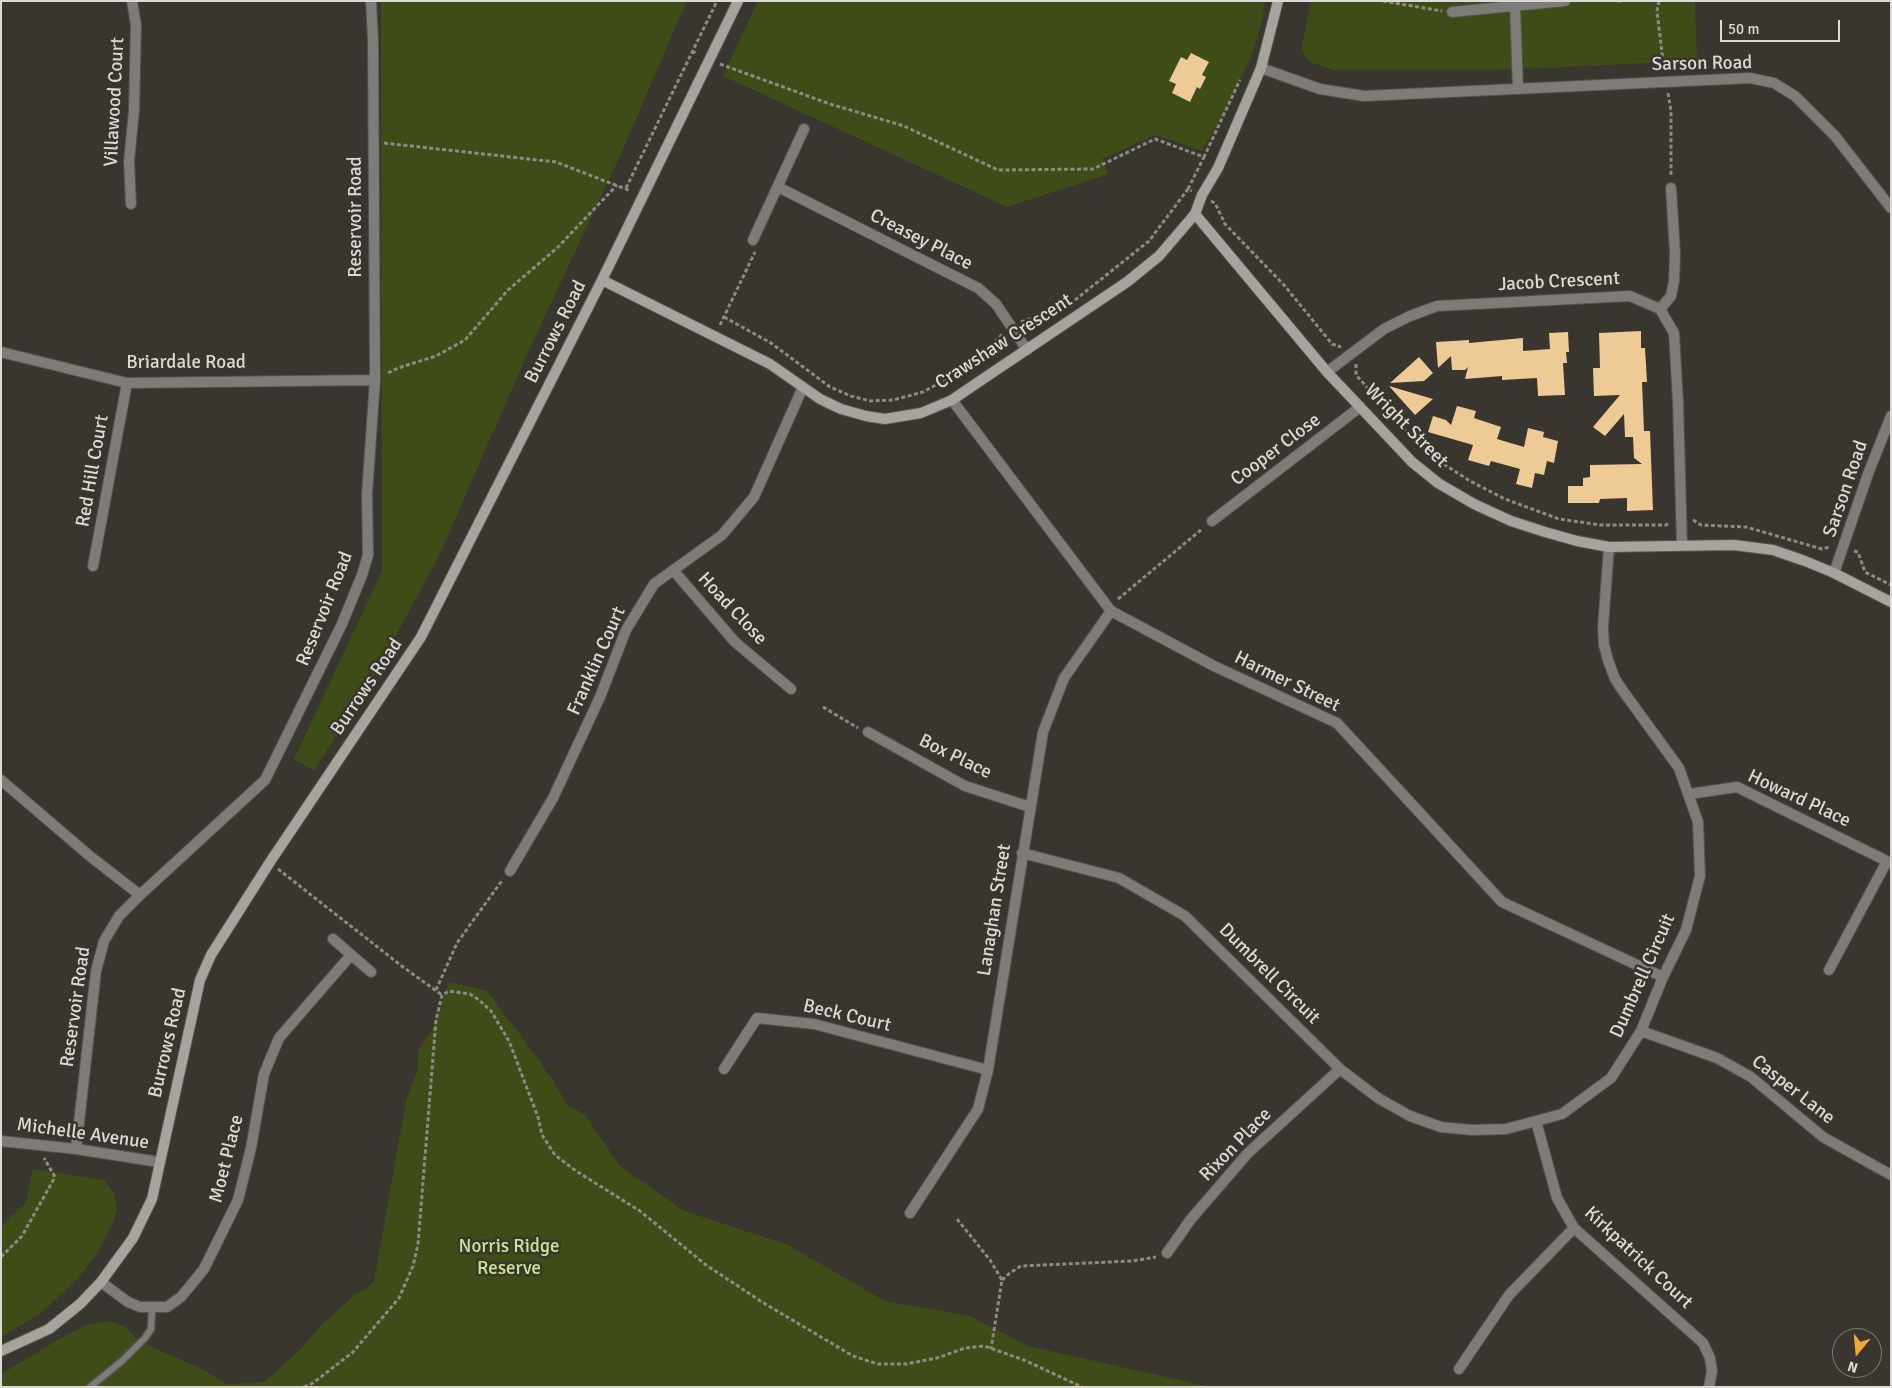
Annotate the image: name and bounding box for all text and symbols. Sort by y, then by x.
scale bar [1722,10,1842,42]
text: 50 m [1728,20,1759,38]
street label: Villawood Court [100,37,130,167]
street label: Sarson Road [1652,52,1752,76]
street label: Reservoir Road [345,156,367,278]
street label: Creasey Place [866,204,976,276]
street label: Jacob Crescent [1498,267,1620,297]
street label: Burrows Road [520,277,592,387]
street label: Crawshaw Crescent [931,289,1077,395]
street label: Briardale Road [126,352,246,374]
street label: Wright Street [1359,379,1453,473]
street label: Cooper Close [1227,409,1325,491]
street label: Red Hill Court [72,413,114,529]
street label: Sarson Road [1819,438,1873,540]
street label: Reservoir Road [292,548,358,670]
street label: Hoad Close [693,568,771,650]
street label: Franklin Court [563,603,631,719]
street label: Burrows Road [326,634,408,740]
street label: Harmer Street [1230,647,1344,717]
street label: Box Place [915,730,995,784]
street label: Howard Place [1744,765,1854,833]
street label: Lanaghan Street [973,842,1017,978]
street label: Dumbrell Circuit [1605,910,1681,1042]
street label: Dumbrell Circuit [1214,919,1324,1029]
street label: Reservoir Road [56,945,96,1069]
street label: Burrows Road [144,986,192,1100]
street label: Beck Court [801,995,893,1037]
street label: Casper Lane [1747,1050,1839,1130]
street label: Rixon Place [1195,1103,1277,1187]
street label: Michelle Avenue [15,1113,151,1155]
street label: Moet Place [205,1113,249,1205]
street label: Kirkpatrick Court [1579,1202,1697,1314]
park label: Norris Ridge Reserve [459,1236,559,1280]
north arrow [1832,1328,1882,1378]
text: N [1846,1357,1860,1376]

